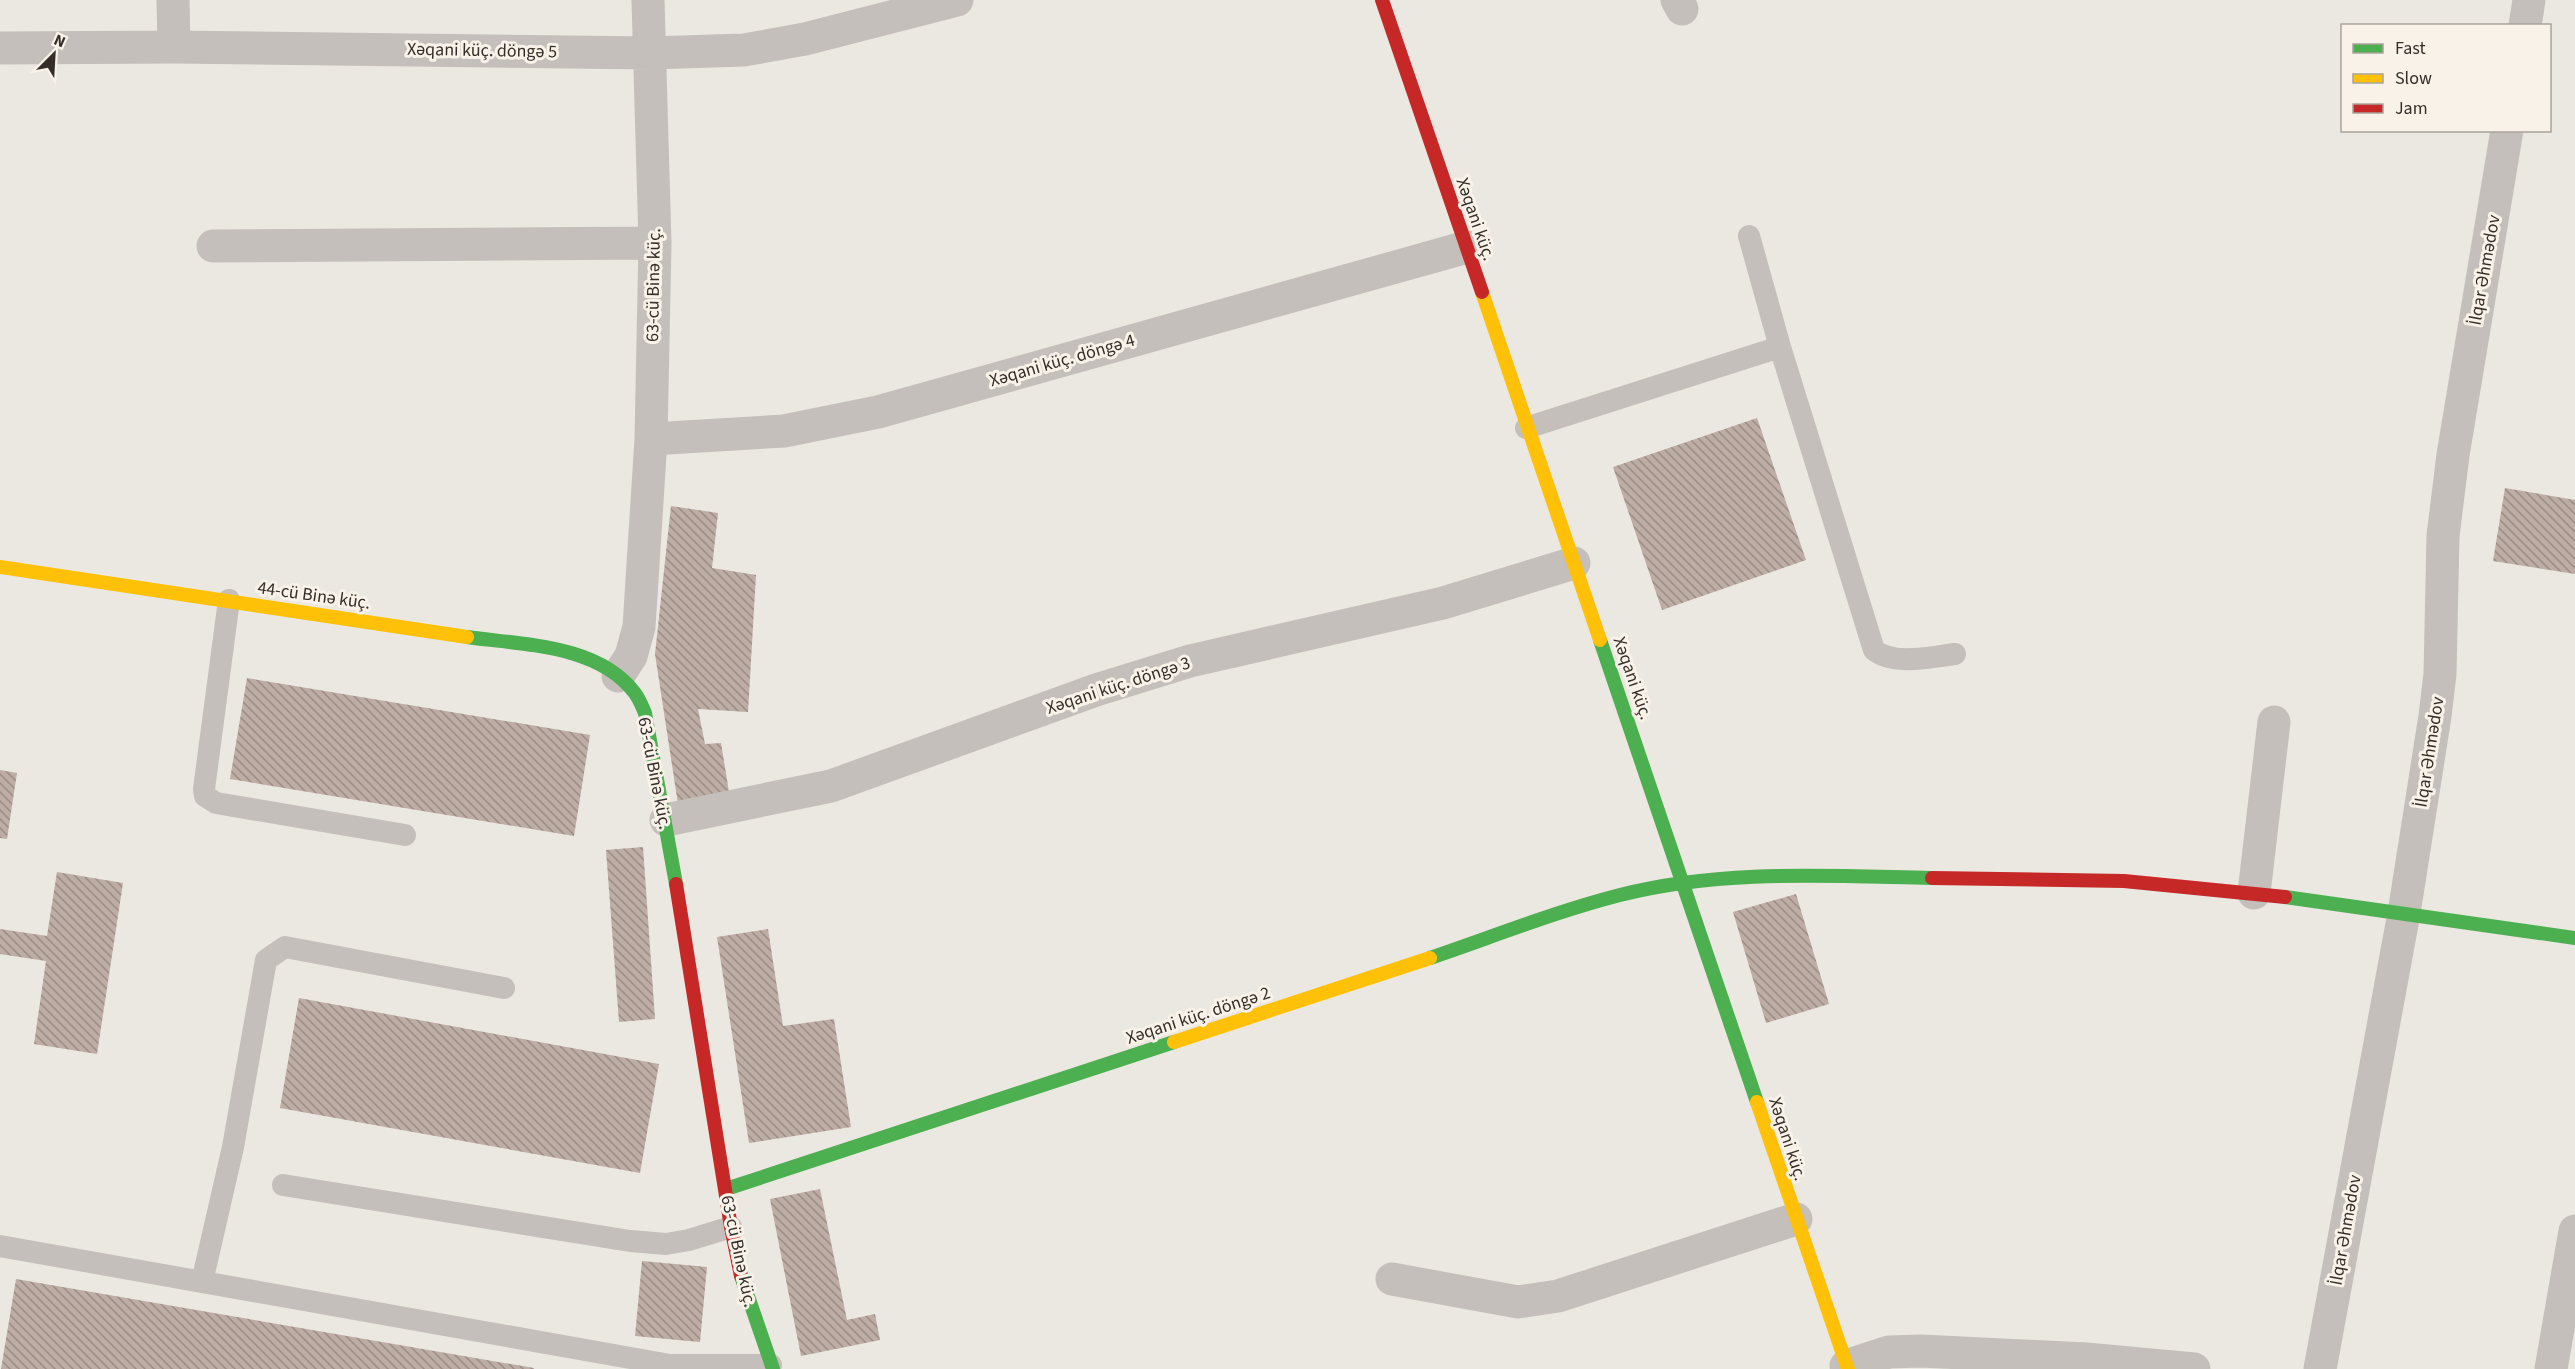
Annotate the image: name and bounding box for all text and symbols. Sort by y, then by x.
north arrow [24,24,84,84]
legend [2341,24,2551,132]
text: N [50,29,69,53]
text: Fast [2395,36,2426,61]
street label: Xəqani küç. döngə 5 [407,37,557,64]
text: Slow [2395,66,2432,91]
text: Jam [2395,96,2428,121]
street label: Xəqani küç. [1450,174,1501,264]
street label: İlqar Əhmədov [2462,212,2507,327]
street label: 63-cü Binə küç. [640,228,667,342]
street label: Xəqani küç. döngə 4 [987,328,1138,393]
street label: 44-cü Binə küç. [256,575,372,616]
street label: Xəqani küç. [1607,633,1658,723]
street label: Xəqani küç. döngə 3 [1043,650,1193,721]
street label: İlqar Əhmədov [2408,694,2451,809]
street label: 63-cü Binə küç. [631,715,678,831]
street label: Xəqani küç. döngə 2 [1123,980,1273,1051]
street label: Xəqani küç. [1762,1094,1813,1184]
street label: İlqar Əhmədov [2323,1172,2368,1287]
street label: 63-cü Binə küç. [714,1193,763,1309]

